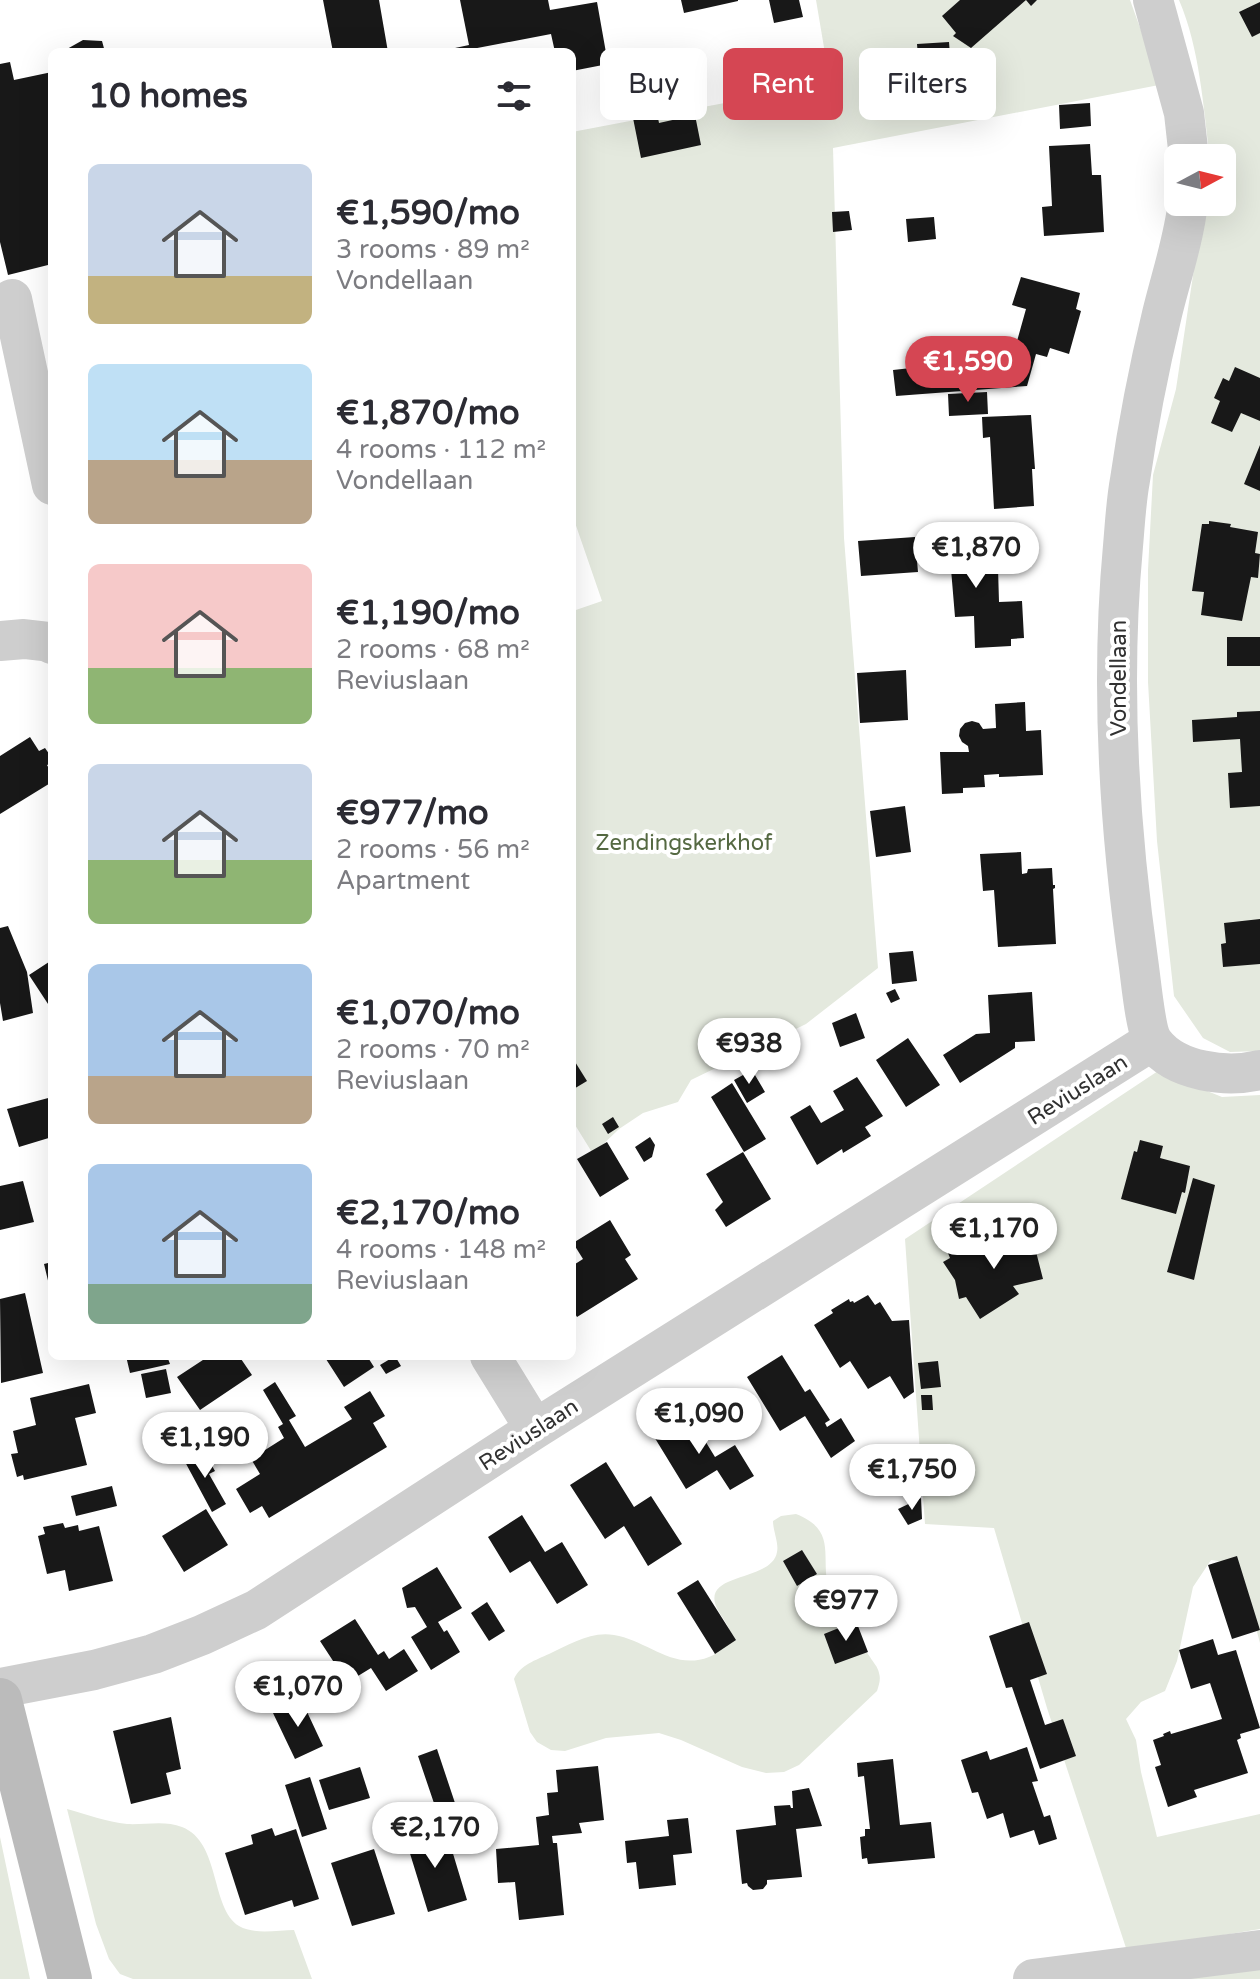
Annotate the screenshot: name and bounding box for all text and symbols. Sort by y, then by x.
chip: Buy [600,48,707,120]
chip: Rent [723,48,843,120]
chip: Filters [859,48,996,120]
icon: filters [492,74,536,118]
text: 10 homes [88,76,248,117]
north arrow [1164,144,1236,216]
map controls [1164,144,1236,216]
text: €1,590/mo [336,193,520,234]
icon: home [152,196,248,292]
text: 3 rooms · 89 m² [336,234,530,265]
text: Vondellaan [336,265,473,296]
pin: €1,590 [903,336,1033,404]
text: €1,590 [923,346,1013,377]
text: €1,870/mo [336,393,520,434]
icon: home [152,396,248,492]
text: 4 rooms · 112 m² [336,434,546,465]
text: Vondellaan [336,465,473,496]
pin: €1,870 [911,522,1041,590]
text: €1,870 [931,532,1021,563]
text: €1,190/mo [336,593,520,634]
icon: home [152,596,248,692]
street label: Vondellaan [1106,620,1132,736]
text: 2 rooms · 68 m² [336,634,530,665]
text: Reviuslaan [336,665,469,696]
text: €977/mo [336,793,489,834]
icon: home [152,796,248,892]
park label: Zendingskerkhof [596,830,773,856]
text: 2 rooms · 56 m² [336,834,530,865]
text: Apartment [336,865,470,896]
text: €1,070/mo [336,993,520,1034]
icon: home [152,996,248,1092]
pin: €938 [702,1018,796,1086]
text: €938 [716,1028,782,1059]
text: 2 rooms · 70 m² [336,1034,530,1065]
street label: Reviuslaan [1023,1049,1132,1131]
text: Reviuslaan [336,1065,469,1096]
text: €2,170/mo [336,1193,520,1234]
icon: home [152,1196,248,1292]
pin: €1,170 [929,1203,1059,1271]
text: €1,170 [949,1213,1039,1244]
text: 4 rooms · 148 m² [336,1234,546,1265]
text: Reviuslaan [336,1265,469,1296]
pin: €1,090 [634,1388,764,1456]
street label: Reviuslaan [474,1393,583,1476]
text: €1,090 [654,1398,744,1429]
pin: €1,190 [140,1412,270,1480]
text: €1,190 [160,1422,250,1453]
pin: €1,750 [847,1444,977,1512]
text: €1,750 [867,1454,957,1485]
pin: €977 [799,1575,893,1643]
text: €977 [813,1585,879,1616]
pin: €1,070 [233,1661,363,1729]
text: €1,070 [253,1671,343,1702]
pin: €2,170 [370,1802,500,1870]
text: €2,170 [390,1812,480,1843]

